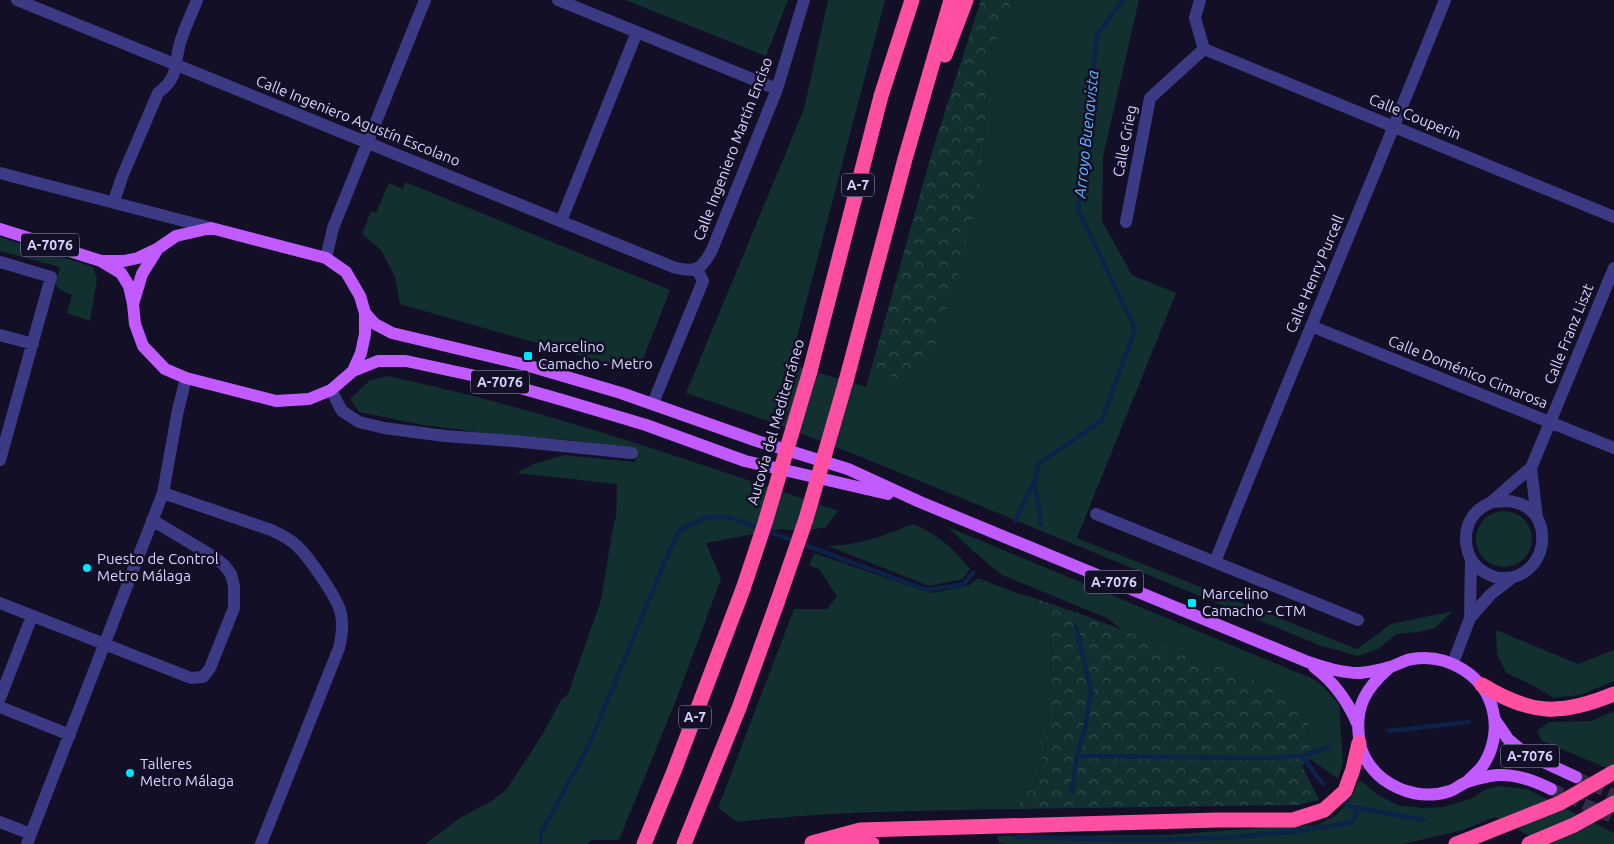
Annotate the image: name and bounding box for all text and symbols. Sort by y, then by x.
street label: Calle Ingeniero Martín Enciso [690,55,775,243]
water label: Arroyo Buenavista [1070,69,1102,200]
street label: Calle Ingeniero Agustín Escolano [254,72,463,169]
street label: Calle Couperin [1367,90,1464,143]
street label: Calle Grieg [1109,104,1140,178]
road number: A-7 [842,174,874,196]
street label: Calle Henry Purcell [1282,212,1347,335]
road number: A-7076 [21,234,79,256]
street label: Calle Franz Liszt [1541,281,1596,387]
street label: Calle Doménico Cimarosa [1386,332,1550,411]
street label: Autovía del Mediterráneo [744,337,807,507]
place label: Marcelino Camacho - Metro [538,338,653,372]
marker: Marcelino Camacho - Metro [522,350,534,362]
road number: A-7076 [471,371,529,394]
place label: Puesto de Control Metro Málaga [97,550,219,584]
marker: Puesto de Control Metro Málaga [81,562,93,574]
road number: A-7076 [1085,570,1143,594]
place label: Marcelino Camacho - CTM [1202,585,1306,619]
marker: Marcelino Camacho - CTM [1186,597,1198,609]
road number: A-7 [679,706,711,729]
road number: A-7076 [1501,744,1559,768]
place label: Talleres Metro Málaga [140,755,234,789]
marker: Talleres Metro Málaga [124,767,136,779]

